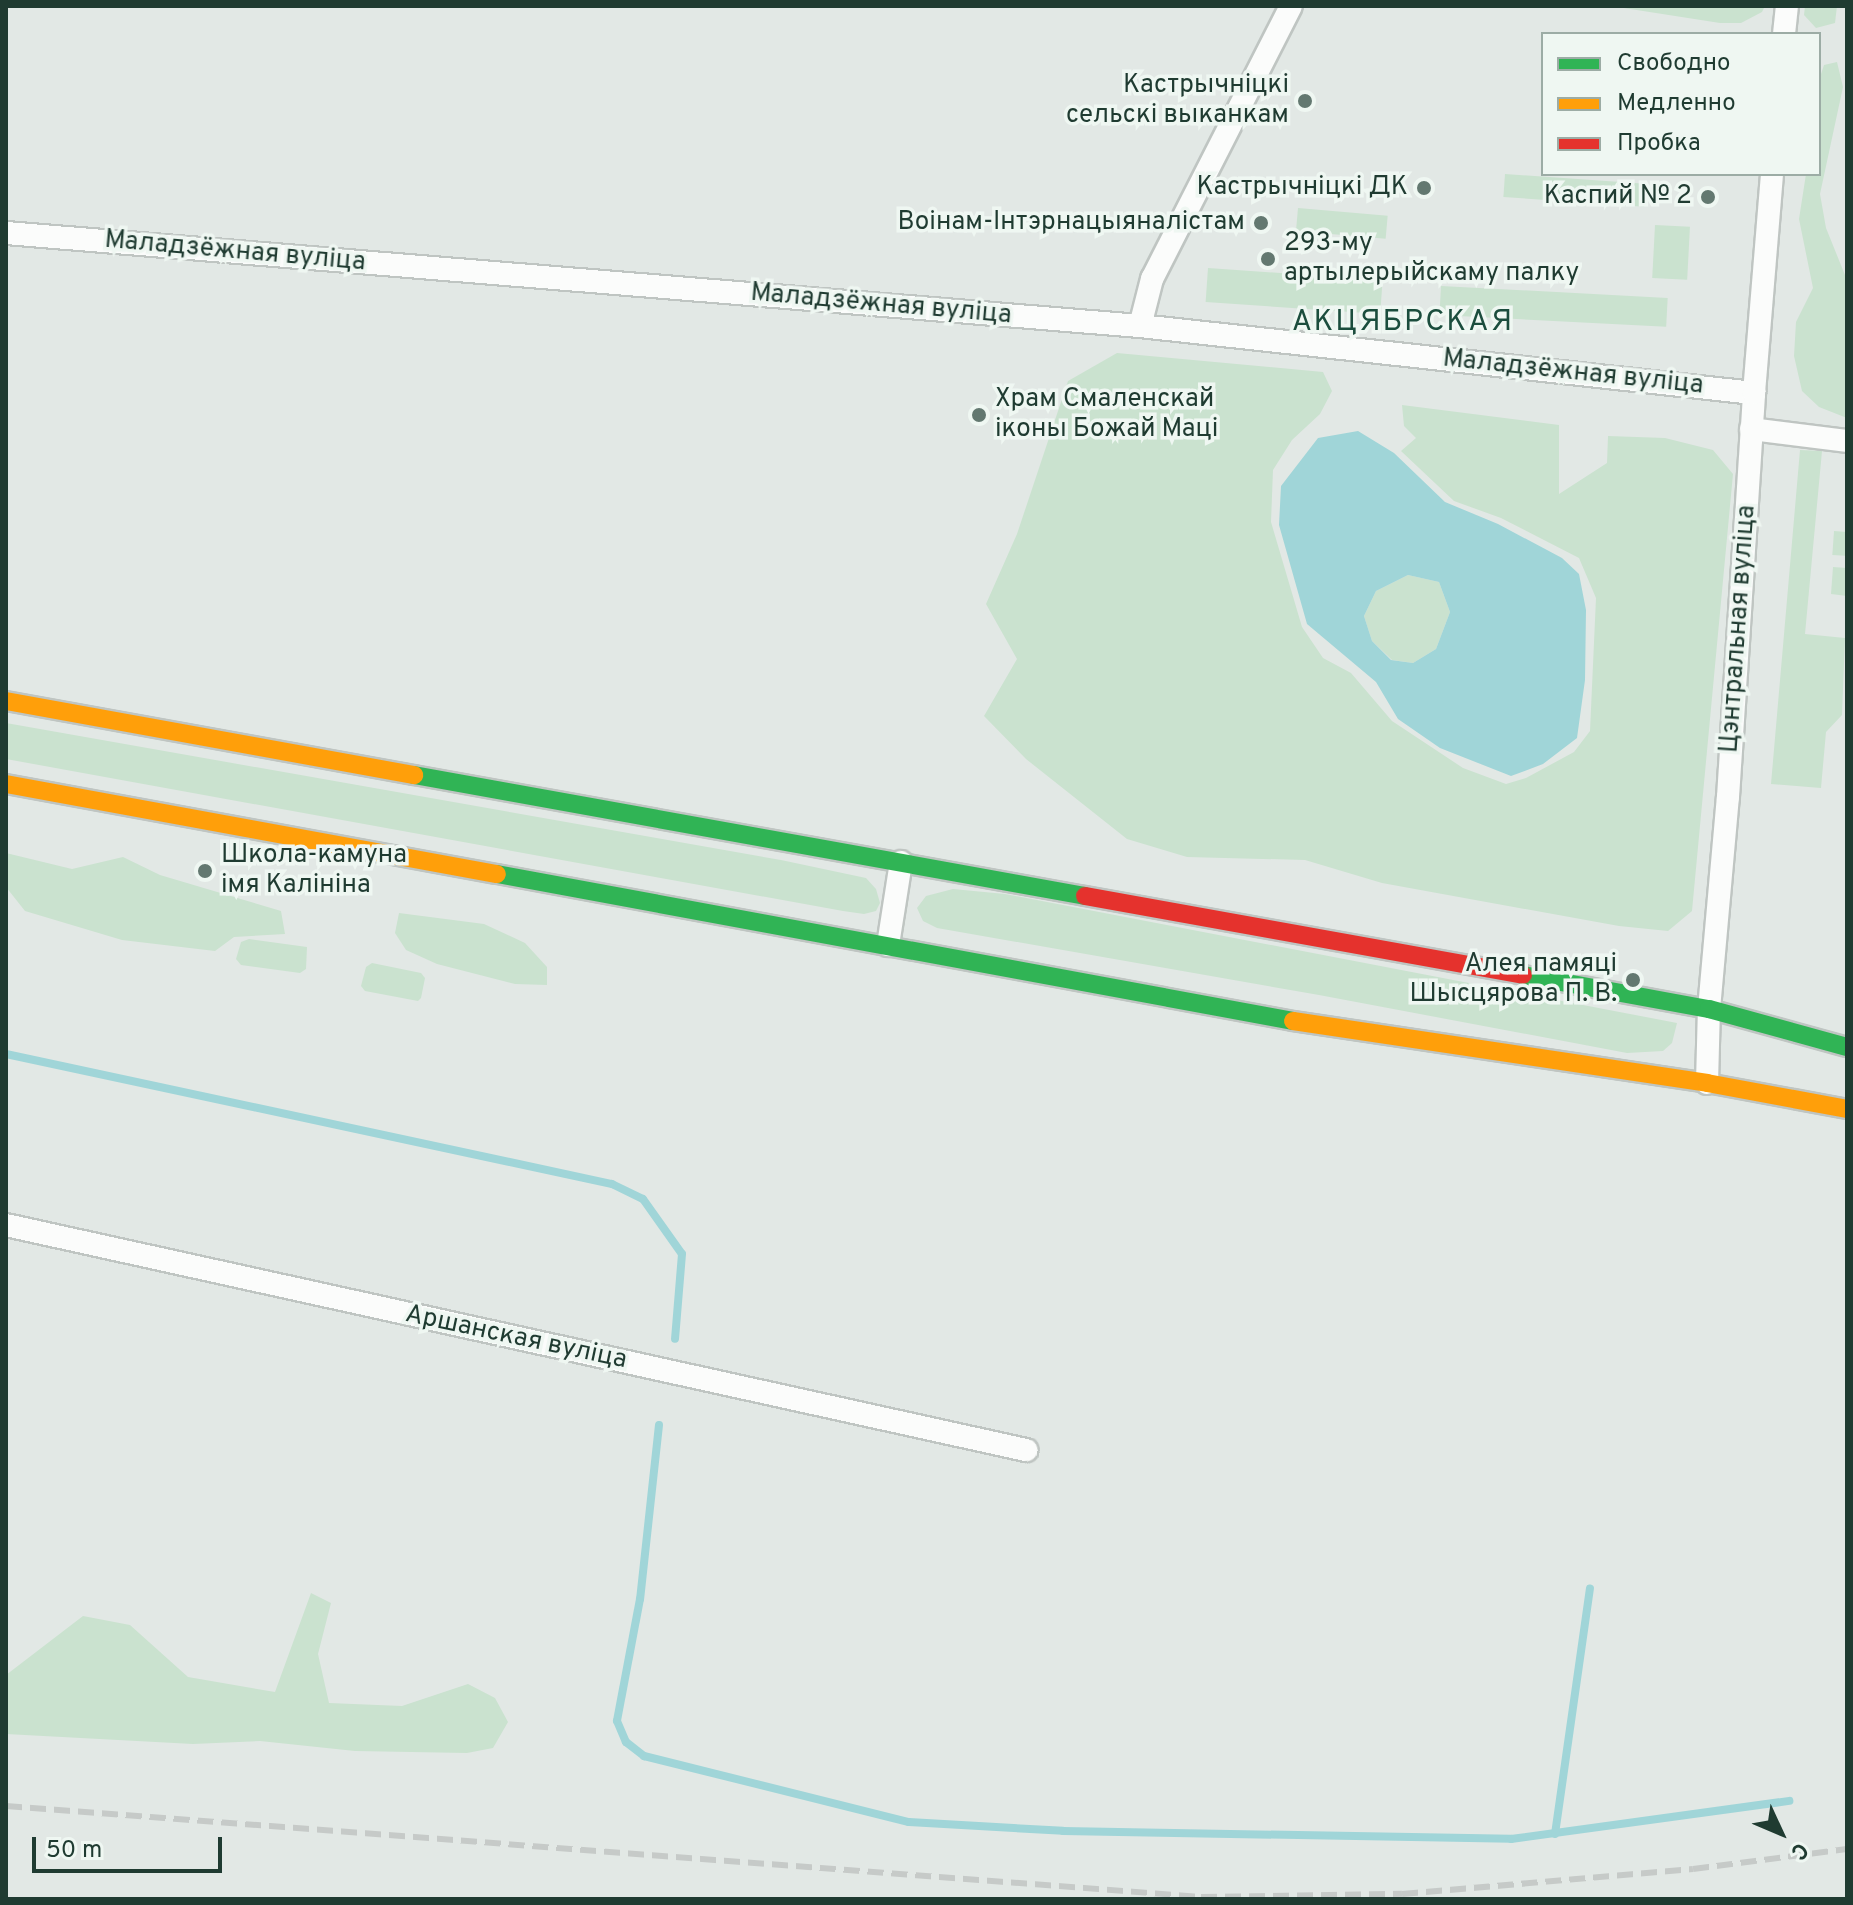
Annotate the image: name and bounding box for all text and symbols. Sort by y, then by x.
legend [1541,32,1821,176]
text: Свободно [1617,49,1730,79]
place label: Кастрычніцкі сельскі выканкам [1066,70,1289,132]
text: Медленно [1617,89,1736,119]
marker: Кастрычніцкі сельскі выканкам [1296,92,1314,110]
text: Пробка [1617,129,1701,159]
place label: Кастрычніцкі ДК [1196,172,1408,204]
marker: Кастрычніцкі ДК [1415,179,1433,197]
place label: Каспий № 2 [1544,181,1692,213]
marker: Каспий № 2 [1699,188,1717,206]
place label: Воінам-Інтэрнацыяналістам [898,207,1245,239]
marker: Воінам-Інтэрнацыяналістам [1252,214,1270,232]
street label: Маладзёжная вуліца [103,225,367,279]
place label: 293-му артылерыйскаму палку [1284,228,1579,290]
marker: 293-му артылерыйскаму палку [1259,250,1277,268]
street label: Маладзёжная вуліца [749,278,1013,332]
district label: АКЦЯБРСКАЯ [1292,305,1514,341]
street label: Маладзёжная вуліца [1441,344,1705,402]
place label: Храм Смаленскай іконы Божай Маці [995,384,1218,446]
marker: Храм Смаленскай іконы Божай Маці [970,406,988,424]
street label: Цэнтральная вуліца [1715,504,1763,754]
place label: Школа-камуна імя Калініна [221,840,407,902]
marker: Школа-камуна імя Калініна [196,862,214,880]
place label: Алея памяці Шысцярова П. В. [1409,949,1617,1010]
marker: Алея памяці Шысцярова П. В. [1624,971,1642,989]
street label: Аршанская вуліца [402,1299,630,1377]
north arrow [1741,1793,1821,1873]
scale bar [36,1821,226,1871]
text: 50 m [46,1836,102,1866]
text: С [1784,1836,1813,1864]

